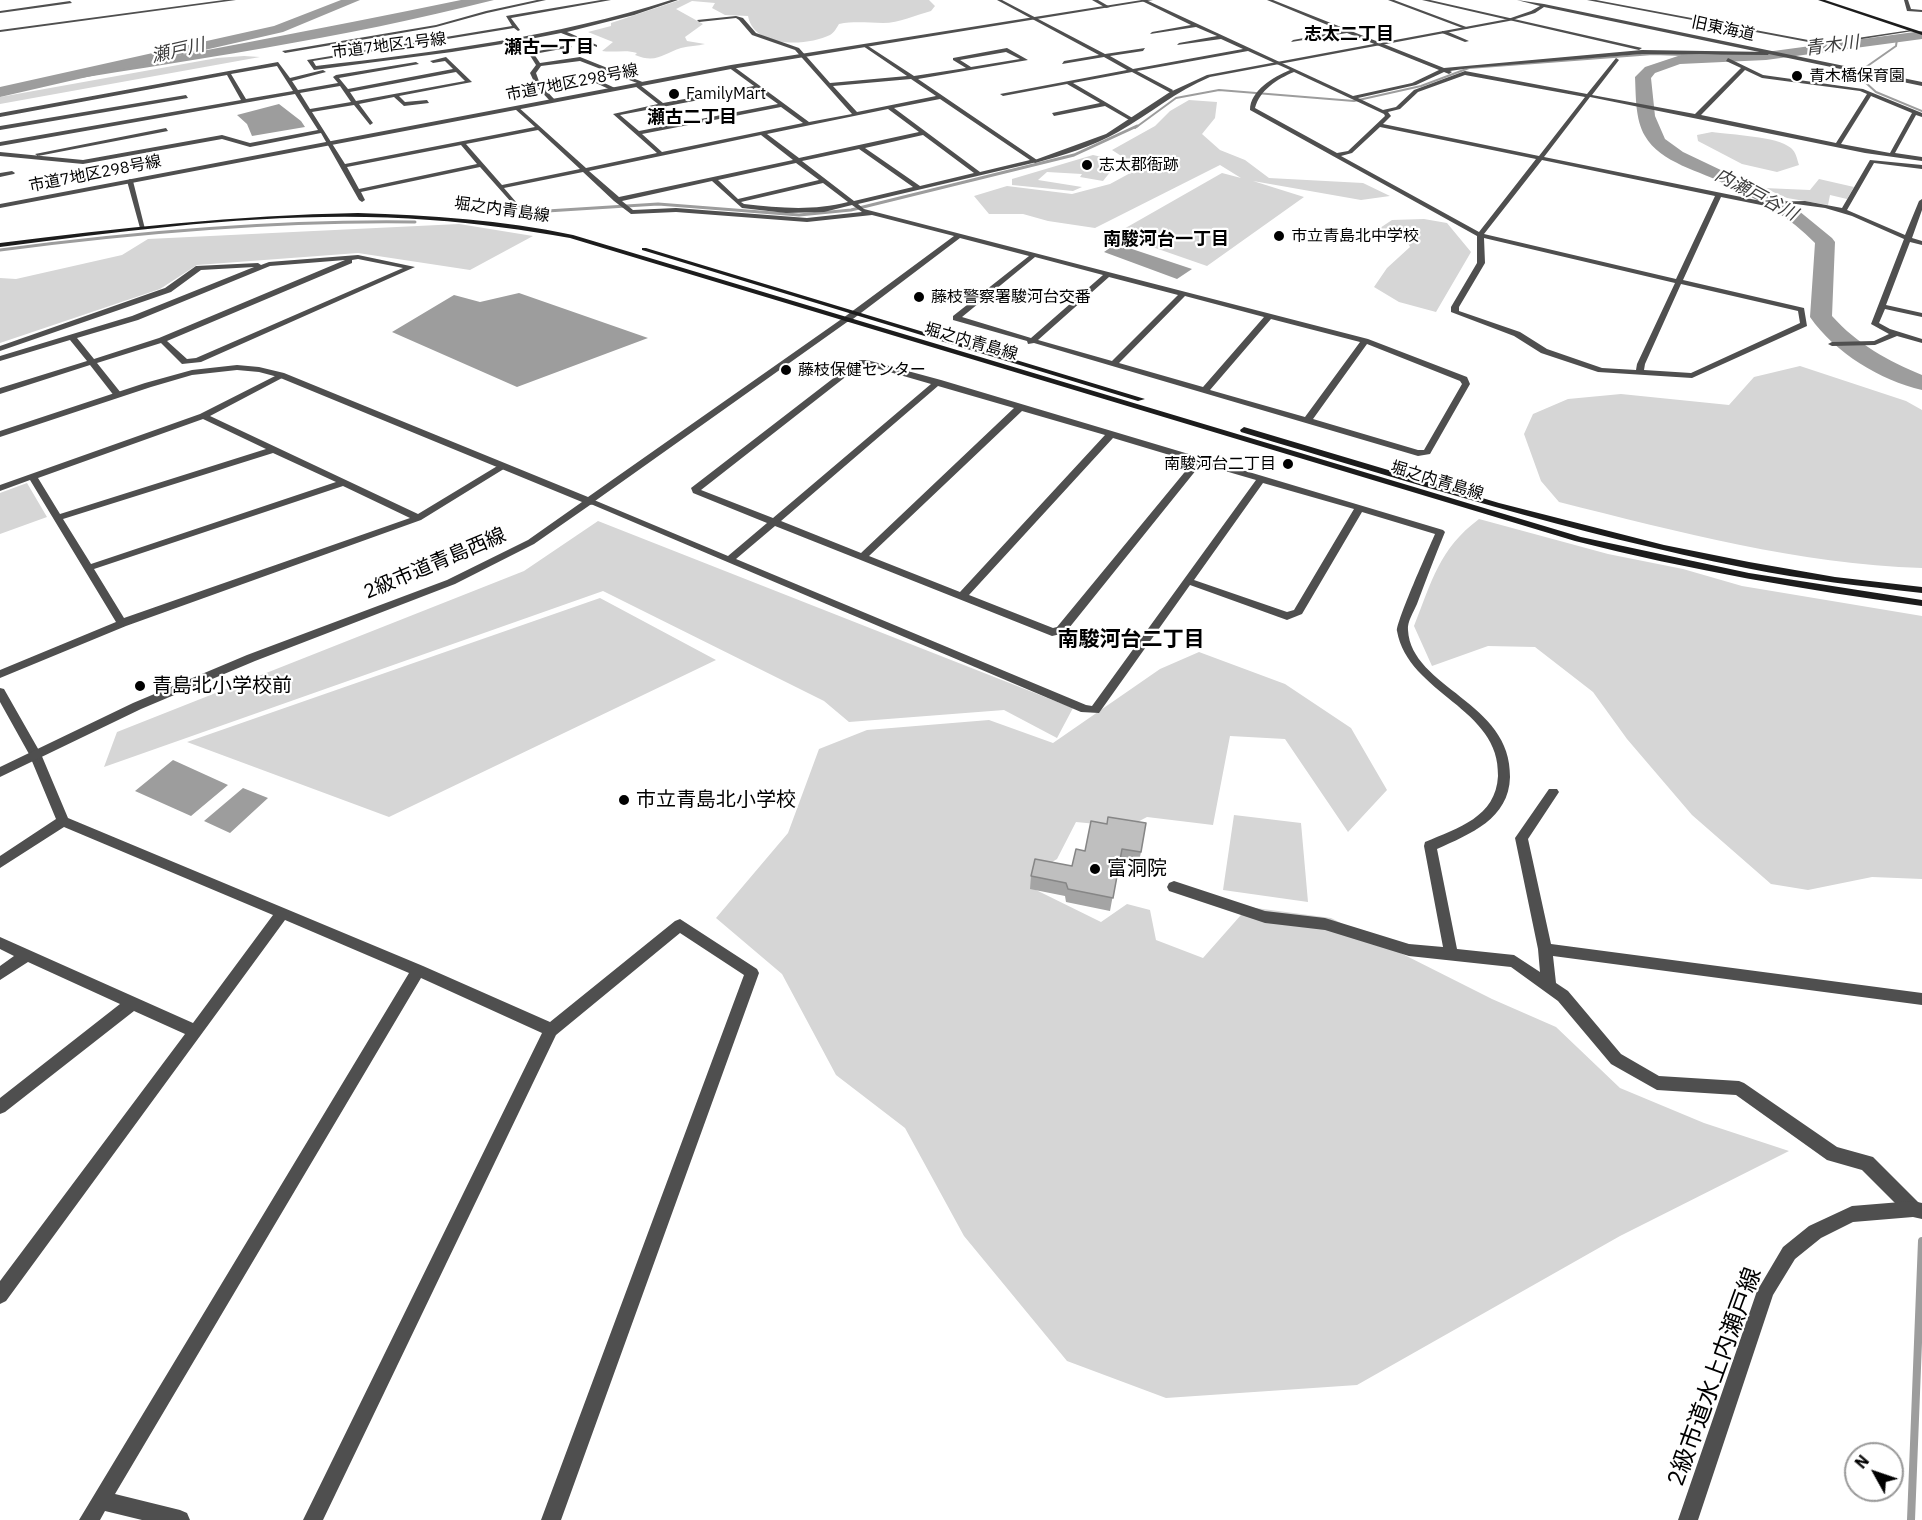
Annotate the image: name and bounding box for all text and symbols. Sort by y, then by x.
street label: 旧東海道 [1690,13,1756,45]
district label: 志太二丁目 [1304,24,1394,46]
street label: 市道7地区1号線 [331,29,447,63]
water label: 青木川 [1804,32,1860,60]
water label: 瀬戸川 [149,34,207,68]
district label: 瀬古一丁目 [504,37,594,59]
street label: 市道7地区298号線 [504,61,640,105]
place label: 青木橋保育園 [1809,66,1905,86]
marker: 青木橋保育園 [1790,69,1804,83]
place label: FamilyMart [686,84,766,104]
marker: FamilyMart [667,87,681,101]
district label: 瀬古二丁目 [647,107,737,129]
street label: 市道7地区298号線 [27,152,163,196]
place label: 志太郡衙跡 [1099,155,1179,175]
marker: 志太郡衙跡 [1080,158,1094,172]
water label: 内瀬戸谷川 [1711,164,1801,226]
street label: 堀之内青島線 [453,194,551,226]
place label: 市立青島北中学校 [1291,226,1419,246]
district label: 南駿河台一丁目 [1103,229,1229,251]
marker: 市立青島北中学校 [1272,229,1286,243]
place label: 藤枝警察署駿河台交番 [931,287,1091,307]
marker: 藤枝警察署駿河台交番 [912,290,926,304]
street label: 堀之内青島線 [922,320,1020,364]
place label: 藤枝保健センター [798,360,926,380]
marker: 藤枝保健センター [779,363,793,377]
place label: 南駿河台二丁目 [1164,454,1276,474]
marker: 南駿河台二丁目 [1281,457,1295,471]
street label: 堀之内青島線 [1388,458,1486,504]
street label: 2級市道青島西線 [360,523,510,605]
district label: 南駿河台二丁目 [1058,627,1204,653]
place label: 青島北小学校前 [152,674,292,698]
marker: 青島北小学校前 [133,679,147,693]
place label: 市立青島北小学校 [636,788,796,812]
marker: 市立青島北小学校 [617,793,631,807]
place label: 富洞院 [1107,857,1167,881]
marker: 富洞院 [1088,862,1102,876]
street label: 2級市道水上内瀬戸線 [1662,1264,1768,1490]
north arrow [1844,1442,1904,1502]
text: N [1850,1451,1873,1473]

